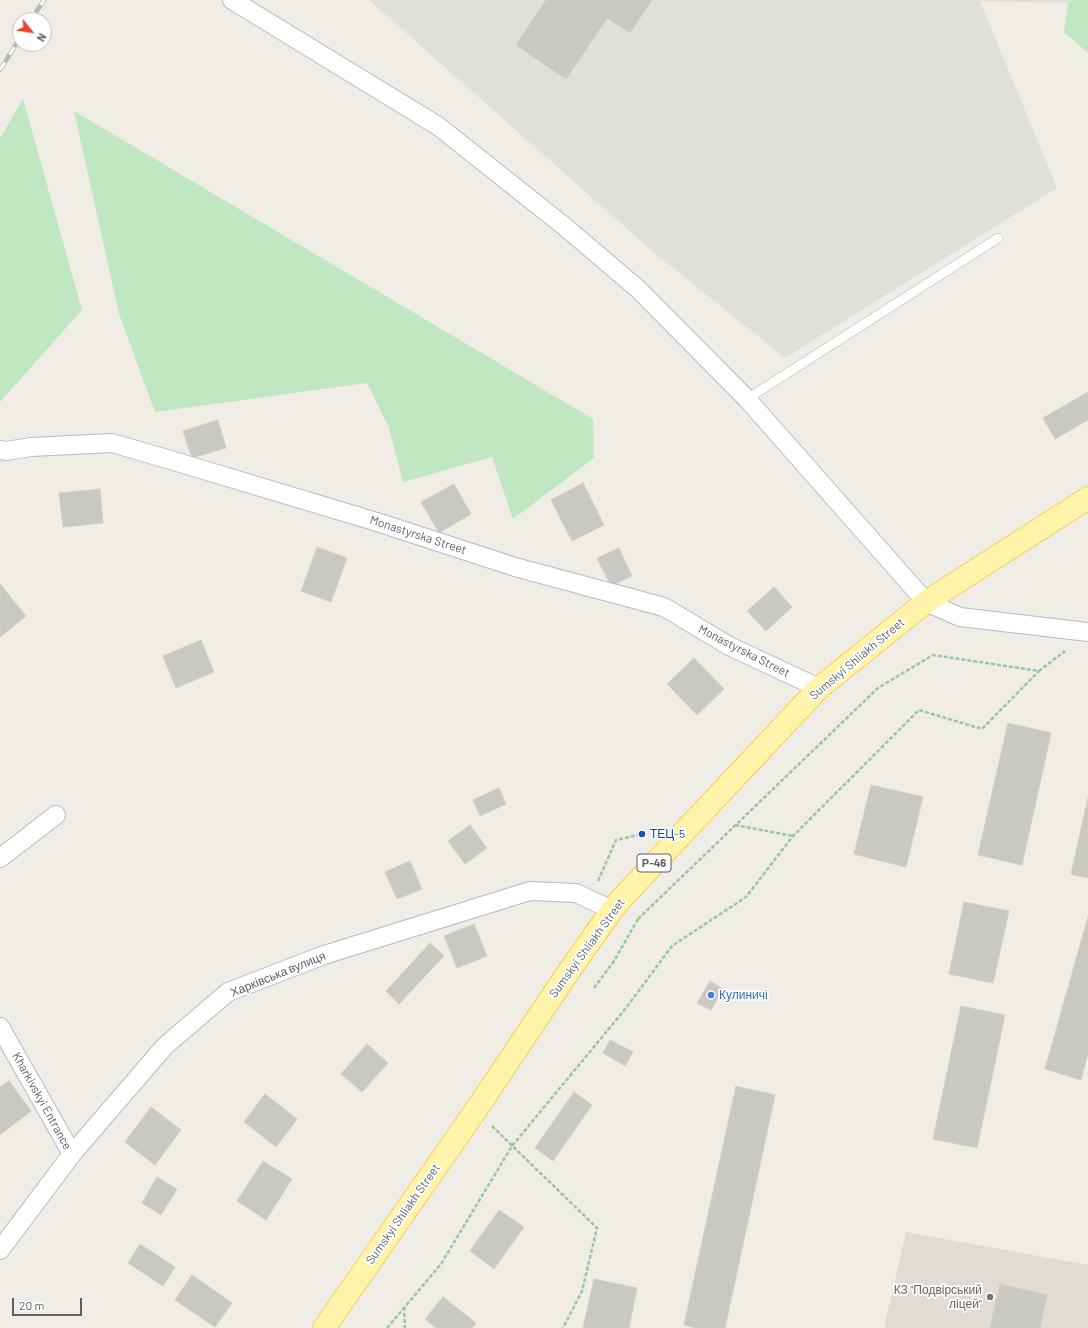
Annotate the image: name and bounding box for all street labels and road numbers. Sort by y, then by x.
street label: Monastyrska Street [368,513,468,557]
street label: Sumskyi Shliakh Street [807,615,907,703]
street label: Monastyrska Street [696,622,792,680]
road number: Р-46 [637,854,671,872]
street label: Sumskyi Shliakh Street [546,896,628,1000]
street label: Харківська вулиця [228,948,328,1000]
street label: Kharkivskyi Entrance [9,1050,75,1152]
street label: Sumskyi Shliakh Street [363,1161,443,1267]

